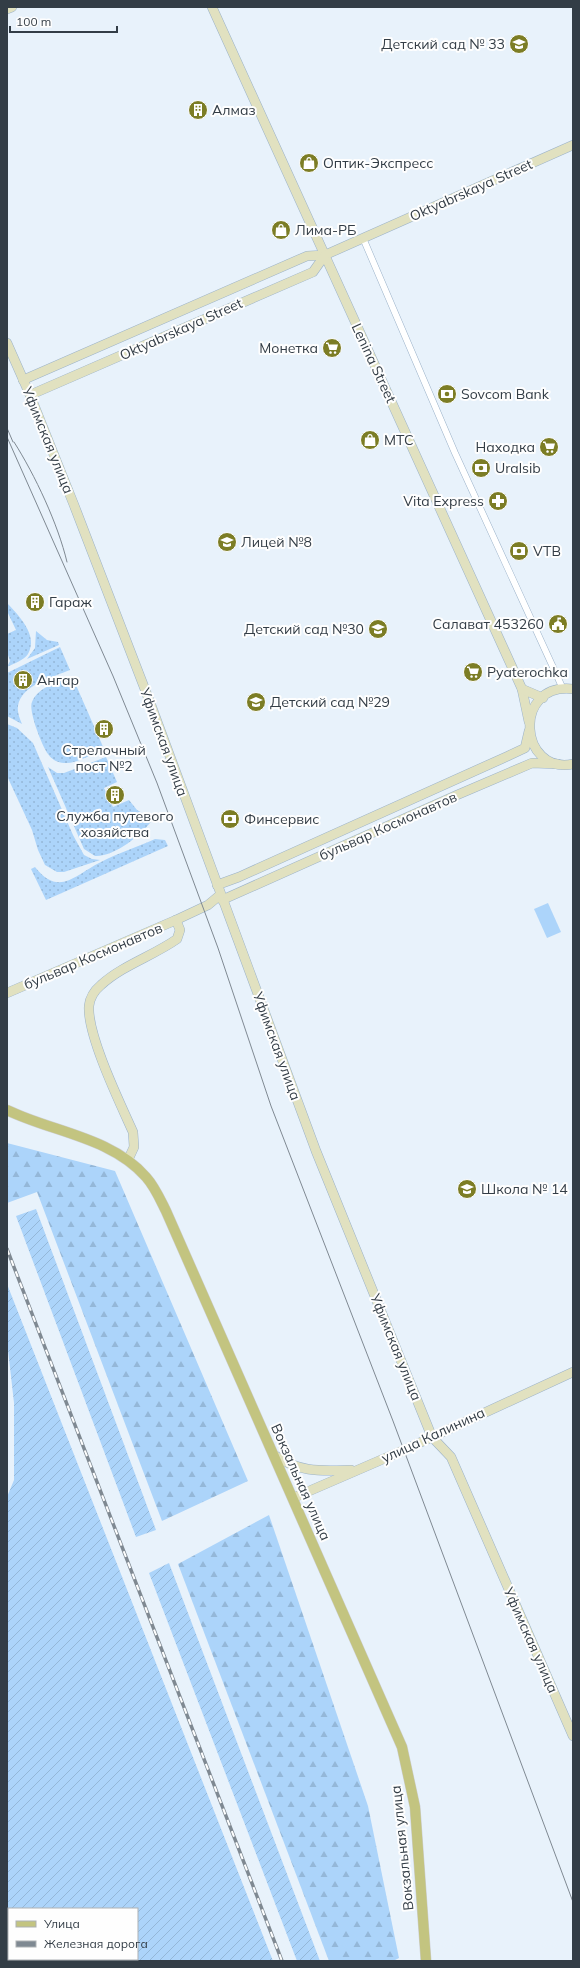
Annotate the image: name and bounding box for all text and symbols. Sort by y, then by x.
scale bar [10,8,117,34]
text: 100 m [16,14,51,29]
school or university icon: Детский сад № 33 [508,33,530,55]
place label: Детский сад № 33 [381,35,505,53]
building icon: Алмаз [187,99,209,121]
place label: Алмаз [212,101,256,119]
shop icon: Оптик-Экспресс [298,152,320,174]
place label: Оптик-Экспресс [323,154,433,172]
street label: Oktyabrskaya Street [407,155,535,225]
shop icon: Лима-РБ [270,219,292,241]
place label: Лима-РБ [295,221,357,239]
street label: Oktyabrskaya Street [117,294,245,364]
street label: Lenina Street [348,320,400,406]
supermarket icon: Монетка [321,337,343,359]
place label: Монетка [259,339,318,357]
street label: Уфимская улица [18,383,78,496]
bank icon: Sovcom Bank [436,383,458,405]
place label: Sovcom Bank [461,385,550,403]
shop icon: МТС [359,429,381,451]
place label: МТС [384,431,413,449]
supermarket icon: Находка [538,436,560,458]
place label: Находка [476,438,535,456]
bank icon: Uralsib [470,457,492,479]
place label: Uralsib [495,459,541,477]
pharmacy icon: Vita Express [487,490,509,512]
place label: Vita Express [403,492,484,510]
school or university icon: Лицей №8 [216,531,238,553]
place label: Лицей №8 [241,533,312,551]
bank icon: VTB [508,540,530,562]
place label: VTB [533,542,561,560]
building icon: Гараж [24,591,46,613]
place label: Гараж [49,593,93,611]
public building icon: Салават 453260 [547,613,569,635]
place label: Салават 453260 [432,615,544,633]
school or university icon: Детский сад №30 [367,618,389,640]
place label: Детский сад №30 [244,620,364,638]
supermarket icon: Pyaterochka [462,661,484,683]
place label: Pyaterochka [487,663,568,681]
building icon: Ангар [12,669,34,691]
place label: Ангар [37,671,79,689]
street label: Уфимская улица [136,685,192,799]
school or university icon: Детский сад №29 [245,691,267,713]
place label: Детский сад №29 [270,693,390,711]
building icon: Стрелочный пост №2 [93,718,115,740]
place label: Стрелочный пост №2 [62,741,146,775]
building icon: Служба путевого хозяйства [104,784,126,806]
street label: бульвар Космонавтов [316,787,460,864]
place label: Служба путевого хозяйства [56,807,174,841]
bank icon: Финсервис [219,808,241,830]
place label: Финсервис [244,810,319,828]
street label: бульвар Космонавтов [21,919,165,993]
street label: Уфимская улица [249,989,305,1103]
school or university icon: Школа № 14 [456,1178,478,1200]
place label: Школа № 14 [481,1180,568,1198]
street label: Уфимская улица [366,1290,426,1403]
street label: улица Калинина [378,1403,488,1467]
street label: Вокзальная улица [267,1421,335,1543]
street label: Уфимская улица [499,1583,562,1696]
street label: Вокзальная улица [386,1785,418,1911]
legend [8,1908,138,1960]
text: Улица [43,1916,80,1931]
text: Железная дорога [44,1936,148,1951]

